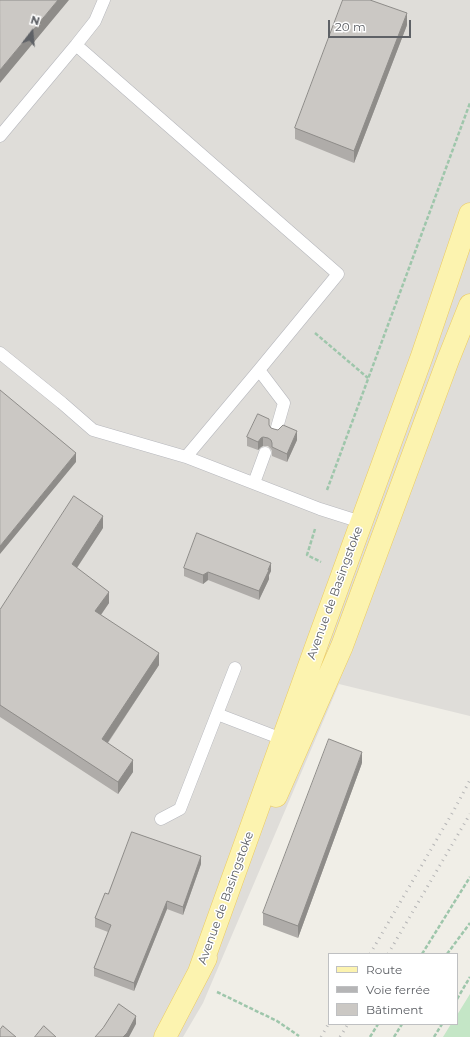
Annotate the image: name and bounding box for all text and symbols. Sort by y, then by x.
north arrow [12,12,52,52]
scale bar [330,12,413,38]
text: N [29,13,42,28]
text: 20 m [335,19,366,34]
street label: Avenue de Basingstoke [304,524,366,662]
street label: Avenue de Basingstoke [195,829,257,967]
legend [328,953,458,1025]
text: Route [366,962,402,977]
text: Voie ferrée [366,982,430,997]
text: Bâtiment [366,1002,423,1017]

